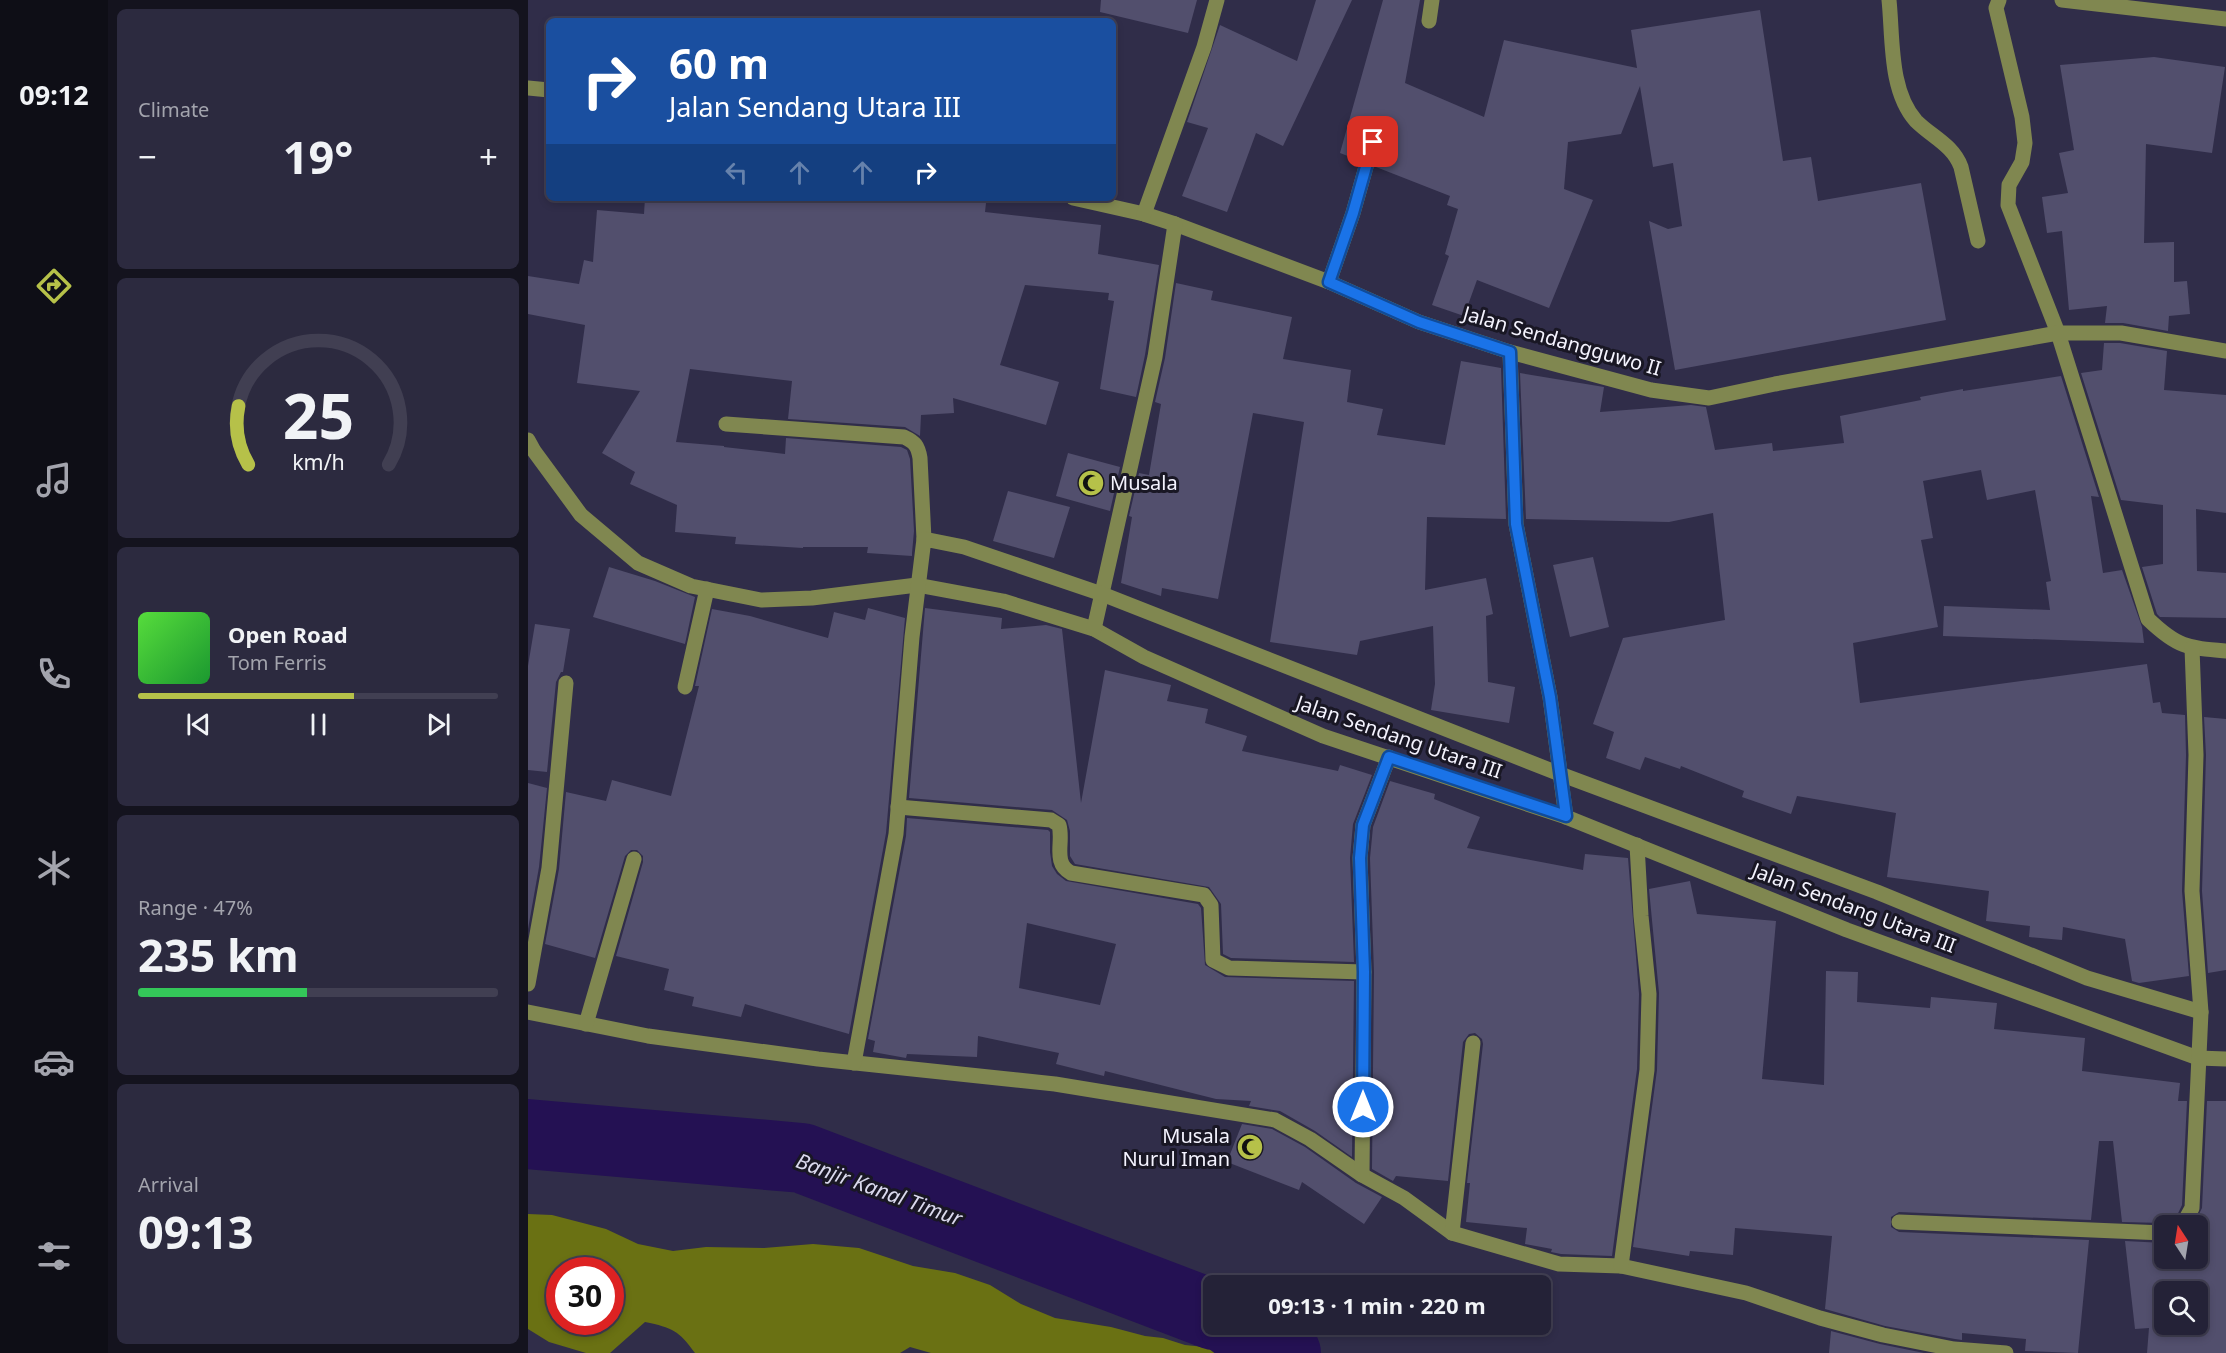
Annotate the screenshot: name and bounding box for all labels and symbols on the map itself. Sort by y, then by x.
pin [1347,116,1398,167]
street label: Jalan Sendangguwo II [1458,299,1664,382]
mosque icon: Musala [1076,468,1106,498]
place label: Musala [1110,469,1178,496]
street label: Jalan Sendang Utara III [1291,688,1506,785]
street label: Jalan Sendang Utara III [1747,855,1960,959]
position arrow [1331,1075,1395,1139]
place label: Musala Nurul Iman [1122,1122,1230,1172]
mosque icon: Musala Nurul Iman [1235,1132,1265,1162]
water label: Banjir Kanal Timur [792,1146,968,1233]
north arrow [2154,1215,2208,1269]
speed limit sign: 30 [546,1257,624,1335]

